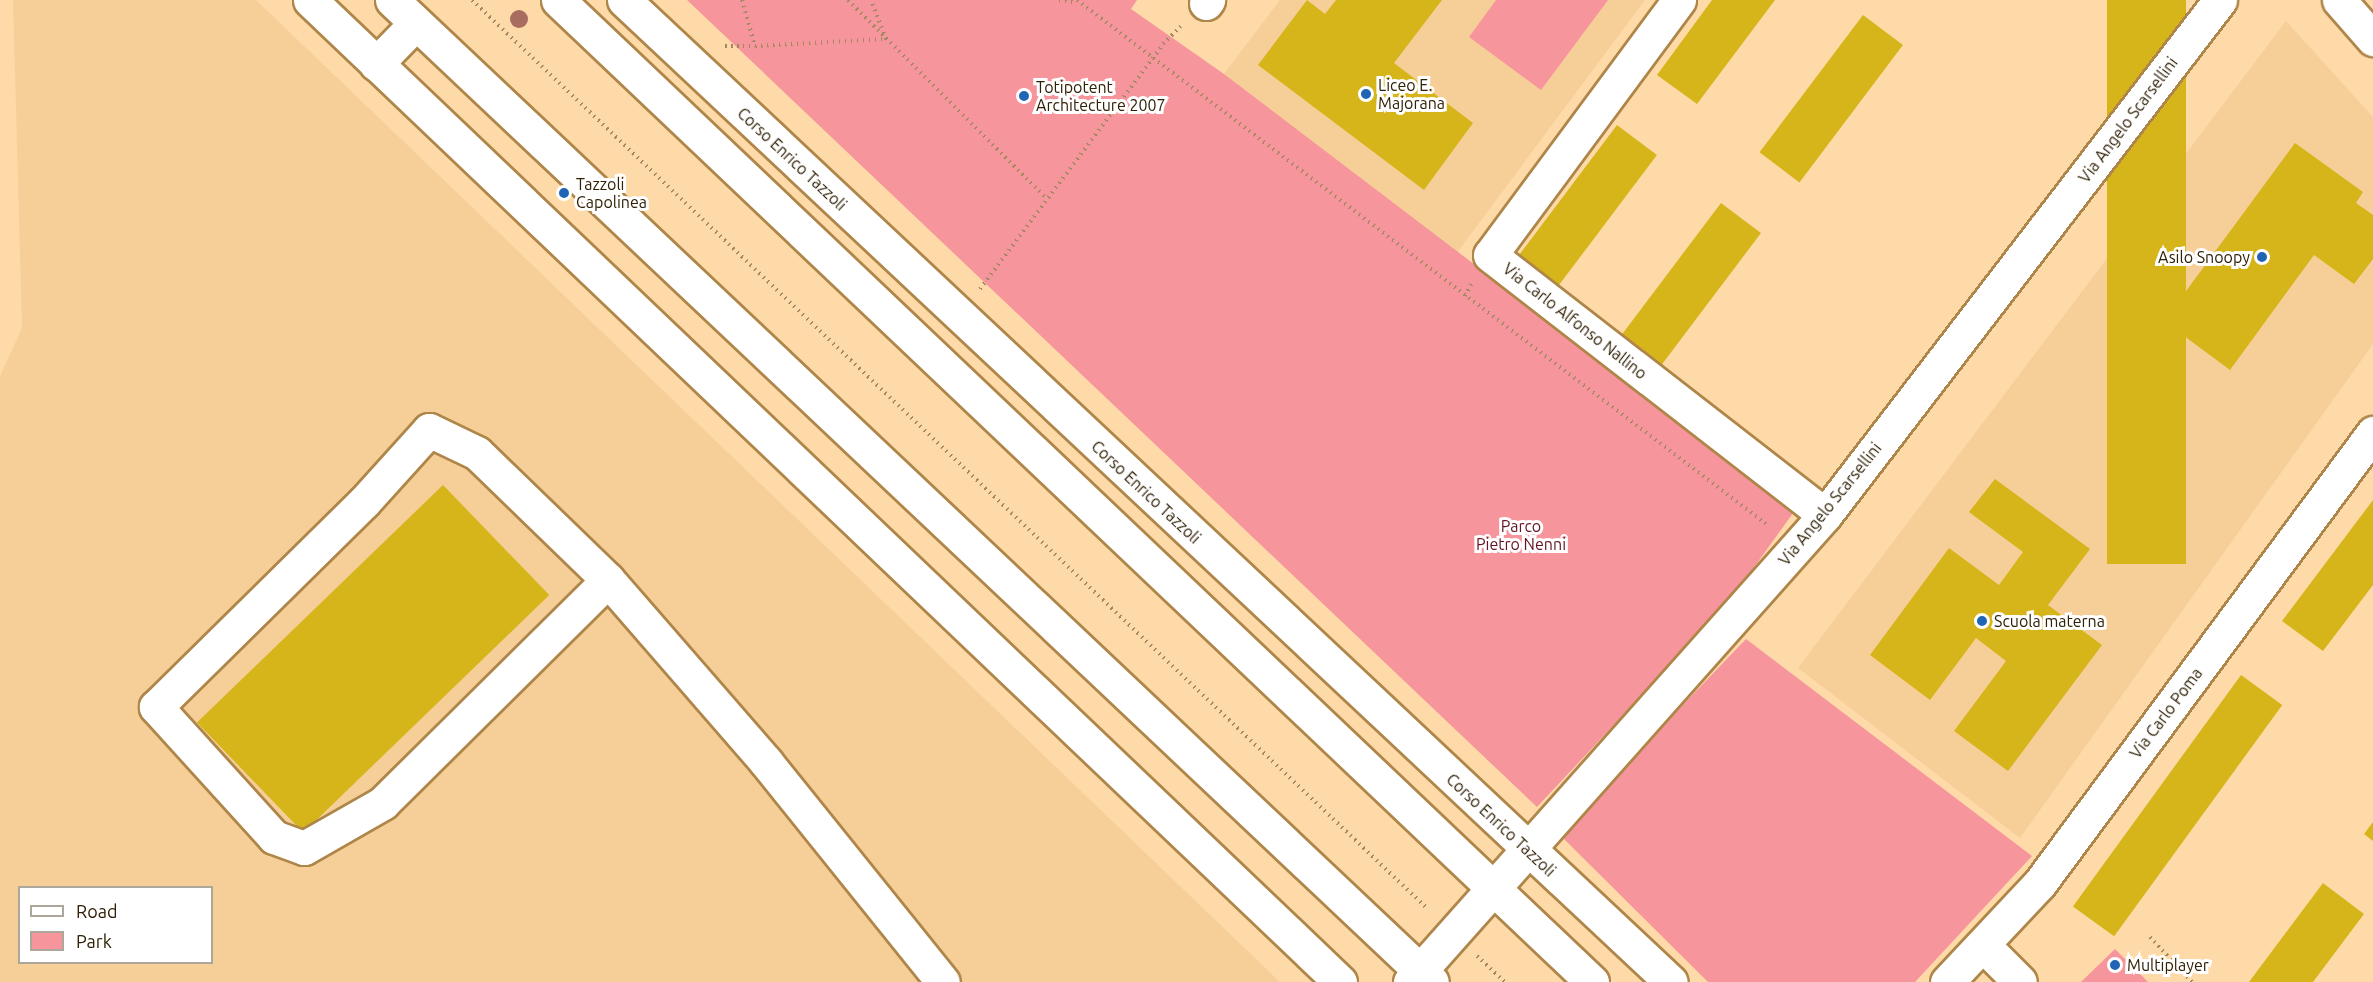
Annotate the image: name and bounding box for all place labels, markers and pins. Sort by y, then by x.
place label: Liceo E. Majorana [1378,75,1445,113]
place label: Totipotent Architecture 2007 [1036,77,1166,115]
marker: Liceo E. Majorana [1359,87,1373,101]
marker: Totipotent Architecture 2007 [1017,89,1031,103]
place label: Tazzoli Capolinea [576,174,647,212]
marker: Tazzoli Capolinea [557,186,571,200]
place label: Asilo Snoopy [2158,247,2250,267]
marker: Asilo Snoopy [2255,250,2269,264]
place label: Scuola materna [1994,611,2105,631]
marker: Scuola materna [1975,614,1989,628]
place label: Multiplayer [2127,955,2209,975]
marker: Multiplayer [2108,958,2122,972]

